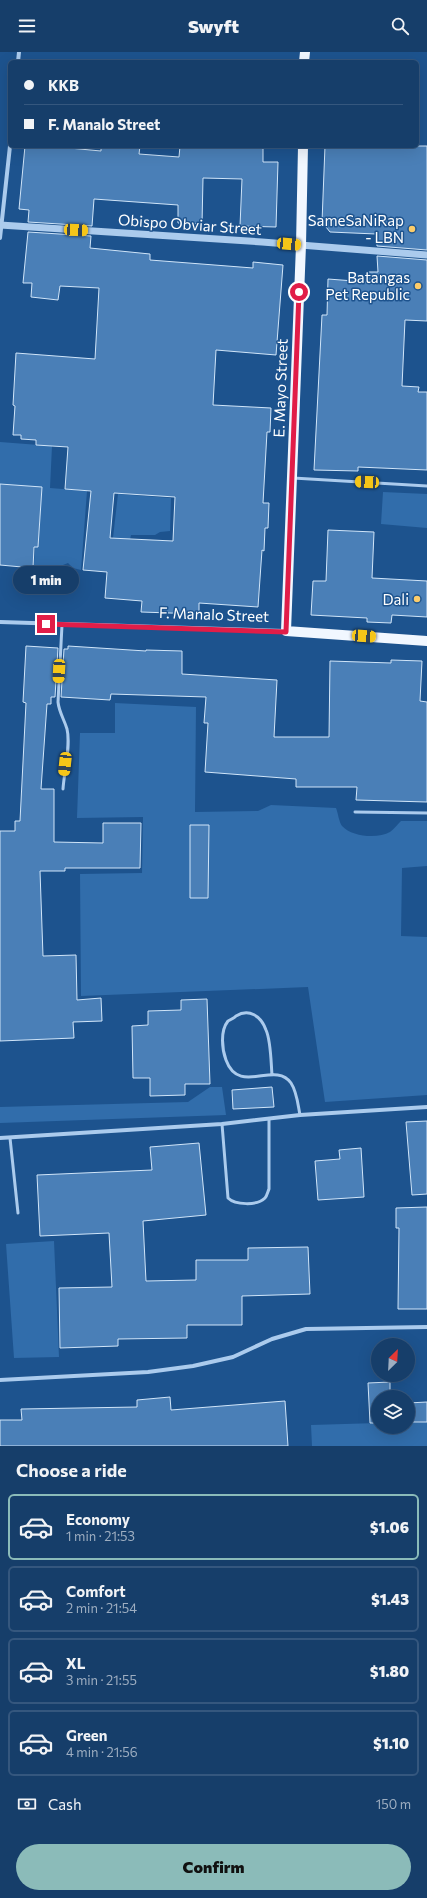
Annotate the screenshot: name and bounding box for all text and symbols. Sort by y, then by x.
icon: menu [16,15,38,37]
text: Swyft [188,15,239,37]
icon: search [389,15,411,37]
text: KKB [48,76,79,94]
text: F. Manalo Street [48,115,160,133]
street label: Obispo Obviar Street [117,210,263,238]
place label: SameSaNiRap - LBN [308,211,404,246]
car [64,223,88,237]
marker: SameSaNiRap - LBN [407,224,417,234]
car [277,237,301,251]
place label: Batangas Pet Republic [325,268,410,303]
marker: Batangas Pet Republic [413,281,423,291]
route start [290,283,308,301]
street label: E. Mayo Street [269,338,291,438]
car [355,475,379,489]
callout: 1 min [13,566,79,594]
text: 1 min [30,572,62,588]
place label: Dali [382,590,409,608]
marker: Dali [412,594,422,604]
street label: F. Manalo Street [159,603,269,625]
route end [37,615,55,633]
car [352,629,376,643]
car [52,659,66,683]
car [58,751,72,777]
north arrow [371,1338,415,1382]
map controls [371,1338,415,1434]
button: layers [371,1390,415,1434]
text: Choose a ride [16,1459,127,1481]
icon: car [18,1509,54,1545]
text: Economy [66,1510,130,1528]
text: $1.06 [370,1518,409,1536]
text: 1 min · 21:53 [66,1528,135,1544]
icon: car [18,1581,54,1617]
text: Comfort [66,1582,126,1600]
text: $1.43 [371,1590,409,1608]
text: 2 min · 21:54 [66,1600,137,1616]
icon: car [18,1653,54,1689]
text: XL [66,1654,85,1672]
text: $1.80 [370,1662,409,1680]
text: 3 min · 21:55 [66,1672,137,1688]
icon: car [18,1725,54,1761]
text: Green [66,1726,107,1744]
text: $1.10 [373,1734,409,1752]
text: 4 min · 21:56 [66,1744,138,1760]
icon: cash [16,1793,38,1815]
text: Cash [48,1795,82,1813]
text: 150 m [376,1796,411,1812]
button: Confirm [16,1844,411,1890]

